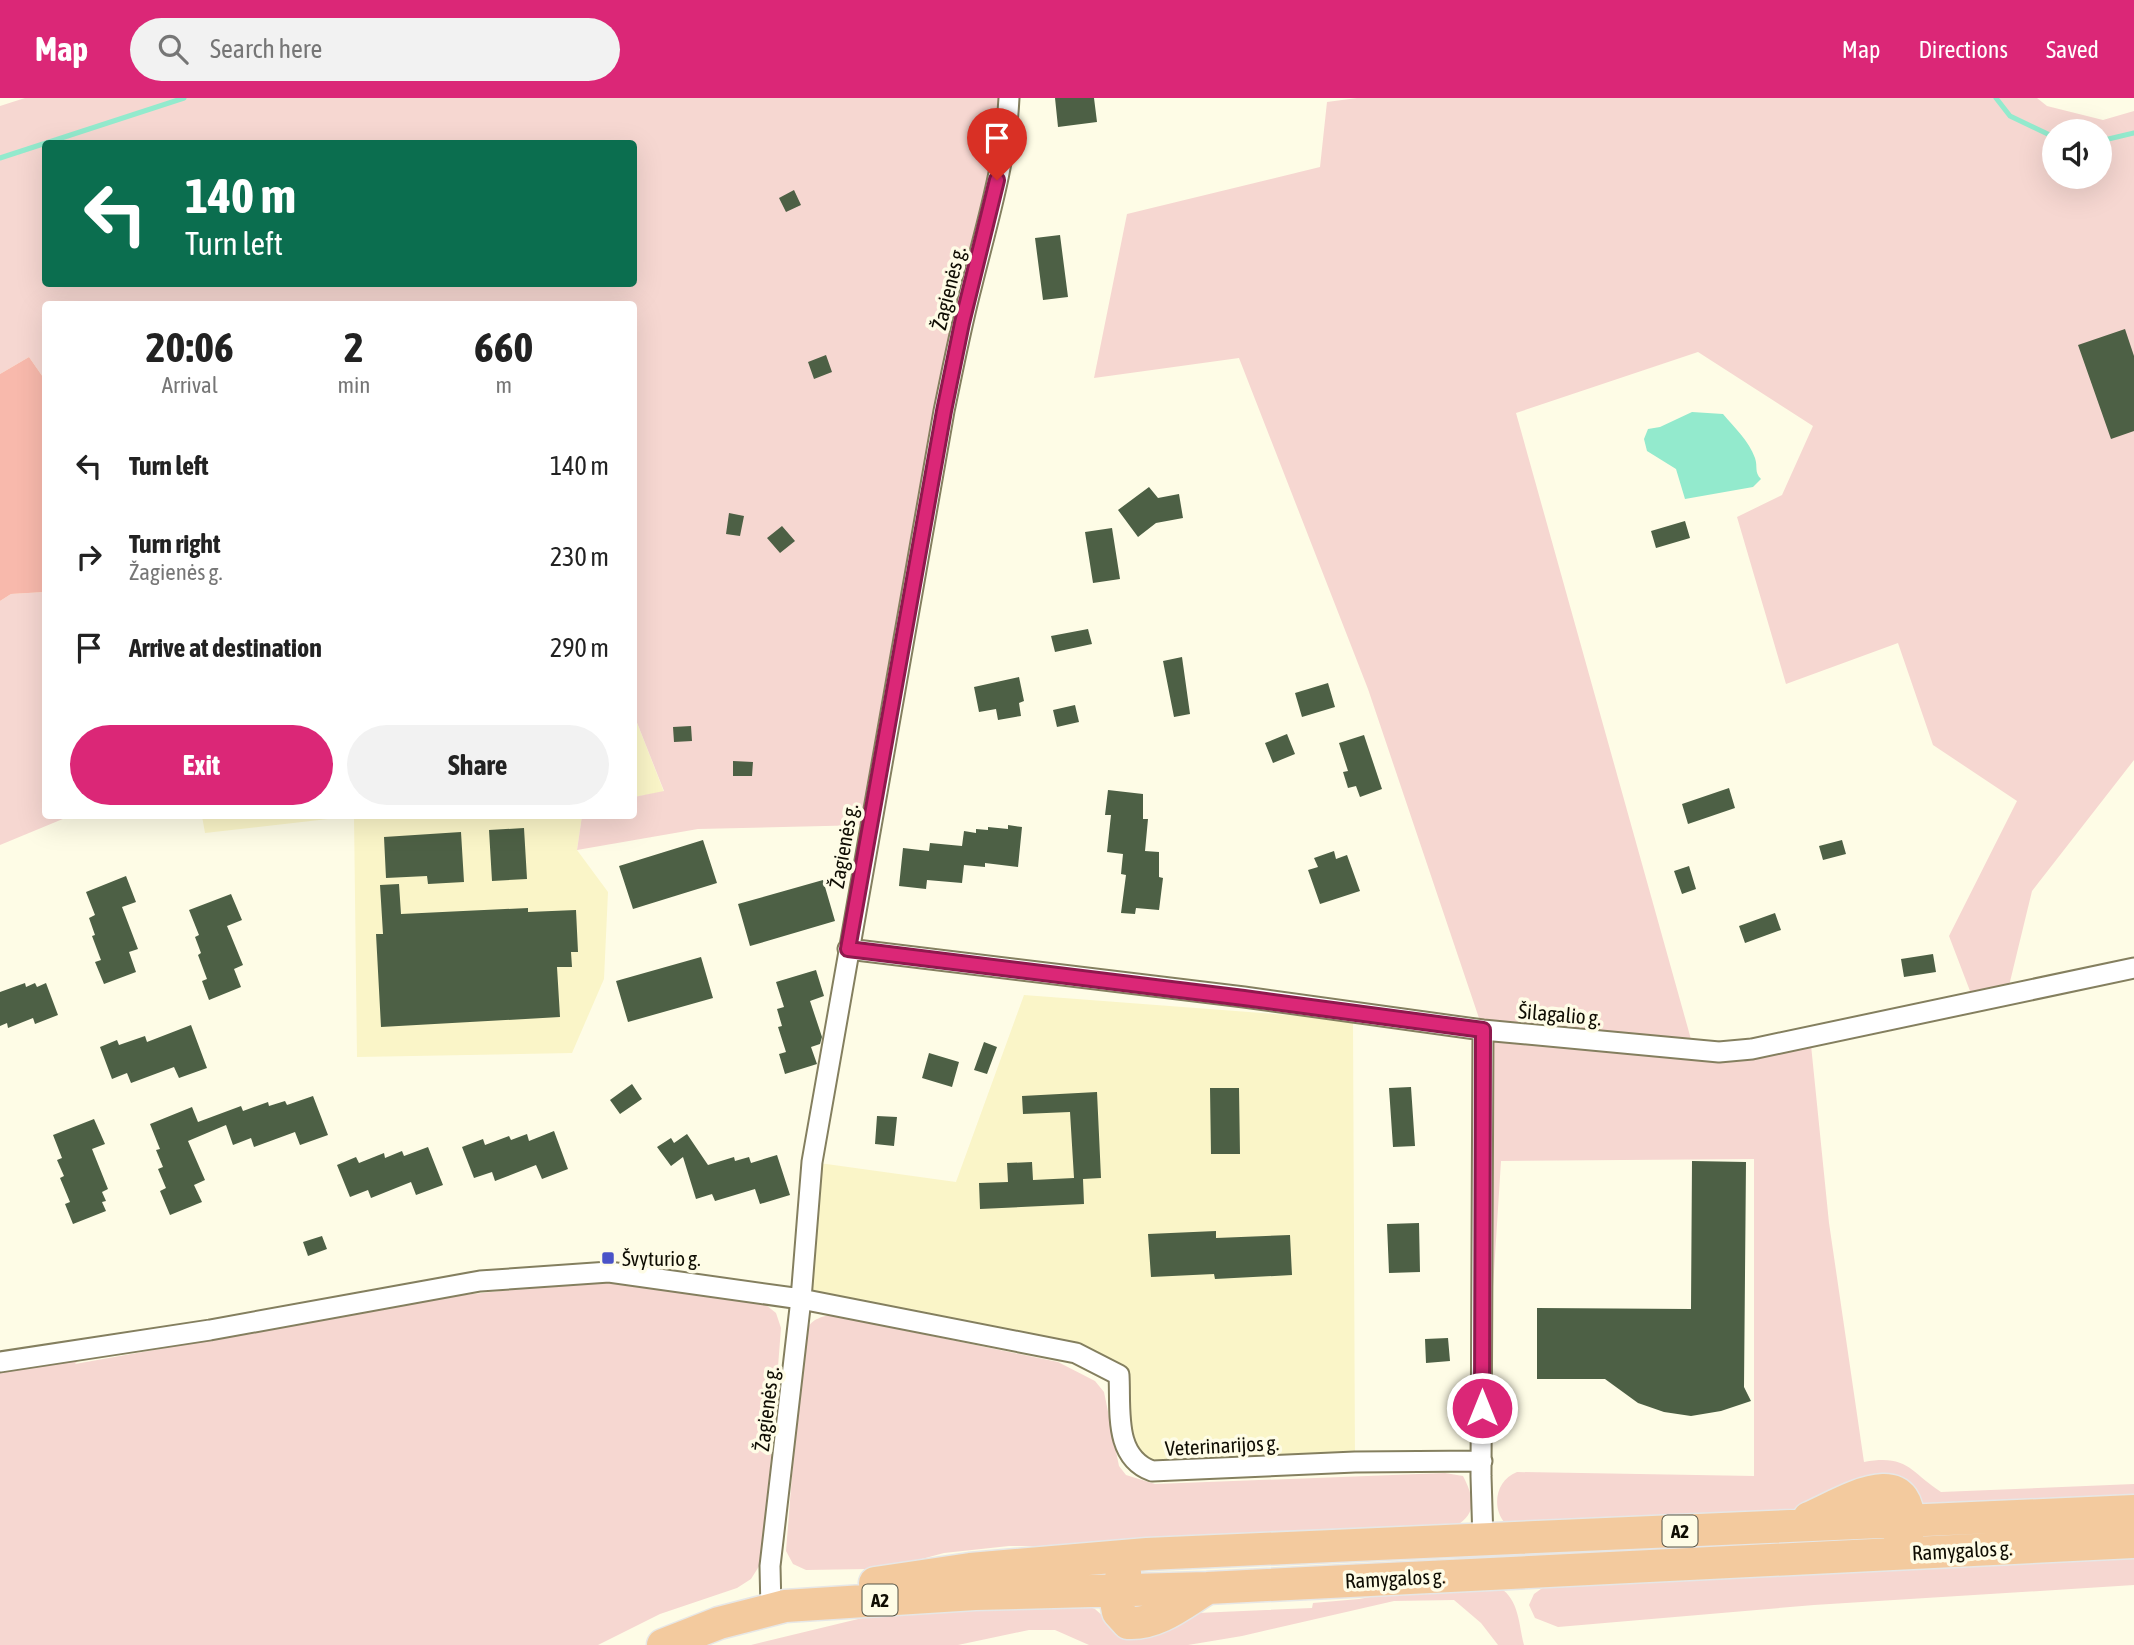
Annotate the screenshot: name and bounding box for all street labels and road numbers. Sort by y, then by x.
street label: Žagienės g. [926,244,970,332]
street label: Žagienės g. [824,802,862,890]
street label: Šilagalio g. [1517,998,1603,1030]
street label: Žagienės g. [749,1365,783,1453]
street label: Veterinarijos g. [1164,1430,1280,1460]
road number: A2 [1662,1516,1698,1546]
street label: Ramygalos g. [1911,1535,2013,1565]
street label: Ramygalos g. [1344,1563,1446,1593]
road number: A2 [862,1584,898,1616]

